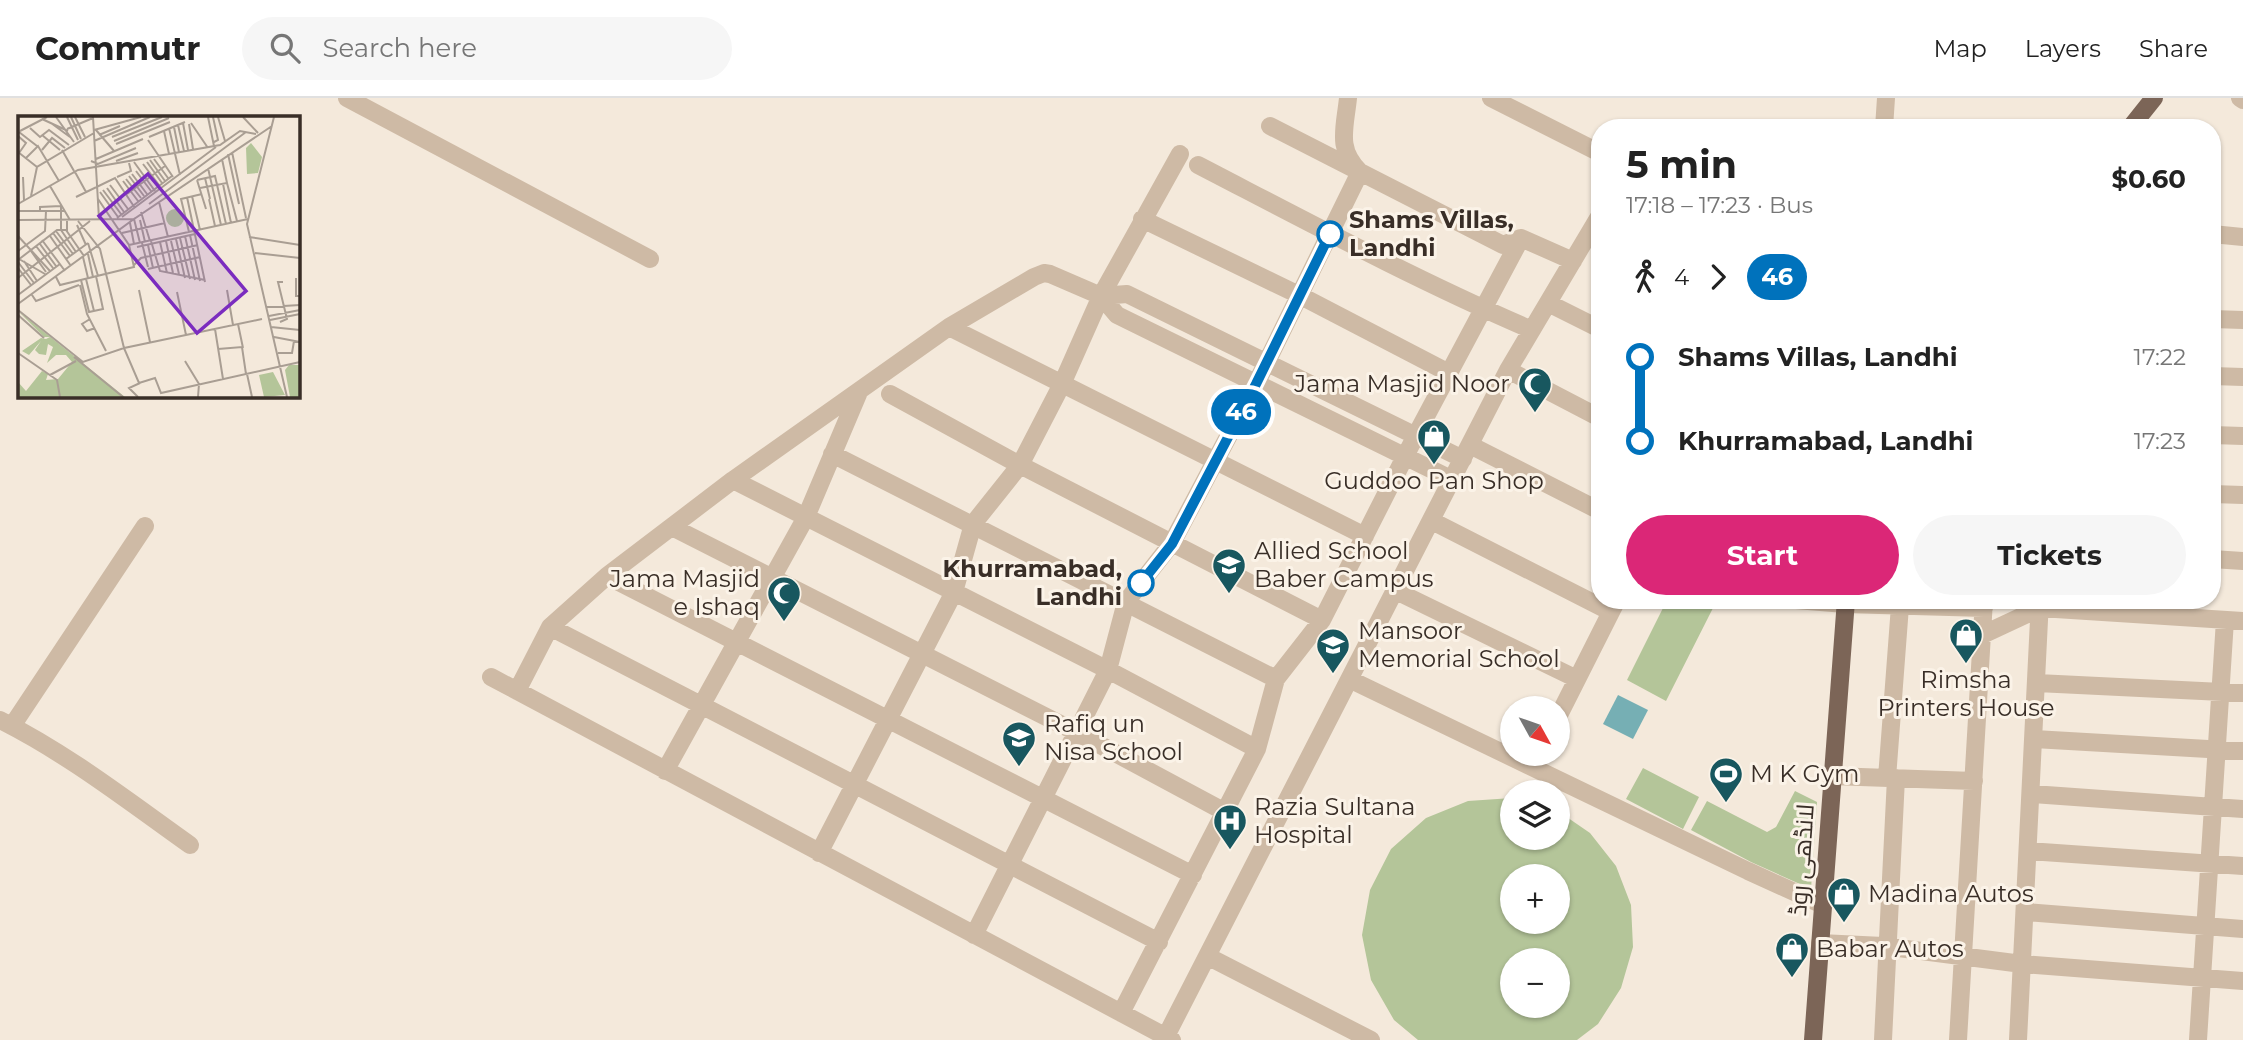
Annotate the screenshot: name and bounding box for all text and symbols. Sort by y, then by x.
search box [242,17,732,80]
text: Commutr [35,28,200,68]
icon: search [266,29,304,67]
text: Search here [322,32,477,64]
text: Map [1933,34,1987,63]
text: Layers [2025,34,2101,63]
text: Share [2139,34,2208,63]
inset map [18,116,299,397]
text: 5 min [1626,141,1737,188]
text: $0.60 [2111,163,2186,195]
text: 17:18 – 17:23 · Bus [1626,191,1813,219]
place label: Shams Villas, Landhi [1349,205,1514,262]
marker: Shams Villas, Landhi [1317,221,1343,247]
icon: walk [1626,258,1664,296]
icon: forward [1699,258,1737,296]
text: 46 [1761,262,1793,291]
text: 4 [1674,263,1689,291]
text: Shams Villas, Landhi [1678,341,1958,373]
text: 17:22 [2134,343,2186,371]
mosque icon: Jama Masjid Noor [1516,365,1554,414]
place label: Jama Masjid Noor [1293,369,1510,398]
line badge: 46 [1210,389,1272,435]
text: 46 [1225,397,1257,426]
shop icon: Guddoo Pan Shop [1415,417,1453,466]
text: Khurramabad, Landhi [1678,425,1973,457]
text: 17:23 [2134,427,2186,455]
place label: Guddoo Pan Shop [1324,466,1544,495]
button: Start [1626,515,1899,595]
button: Tickets [1913,515,2186,595]
place label: Allied School Baber Campus [1254,536,1434,593]
school or university icon: Allied School Baber Campus [1210,546,1248,595]
place label: Khurramabad, Landhi [943,554,1122,611]
place label: Jama Masjid e Ishaq [609,564,760,621]
marker: Khurramabad, Landhi [1128,570,1154,596]
mosque icon: Jama Masjid e Ishaq [765,574,803,623]
place label: Mansoor Memorial School [1358,616,1560,673]
shop icon: Rimsha Printers House [1947,616,1985,665]
school or university icon: Mansoor Memorial School [1314,626,1352,675]
place label: Rimsha Printers House [1877,665,2055,722]
north arrow [1500,696,1570,766]
map controls [1500,696,1570,1018]
place label: Rafiq un Nisa School [1044,709,1183,766]
school or university icon: Rafiq un Nisa School [1000,719,1038,768]
sports icon: M K Gym [1707,755,1745,804]
place label: M K Gym [1750,759,1860,788]
button: layers [1500,780,1570,850]
place label: Razia Sultana Hospital [1254,792,1416,849]
hospital icon: Razia Sultana Hospital [1211,802,1249,851]
street label: لانڈھی روڈ [1783,803,1820,917]
button: + [1500,864,1570,934]
shop icon: Madina Autos [1825,875,1863,924]
place label: Madina Autos [1868,879,2034,908]
shop icon: Babar Autos [1773,930,1811,979]
place label: Babar Autos [1816,934,1964,963]
button: − [1500,948,1570,1018]

